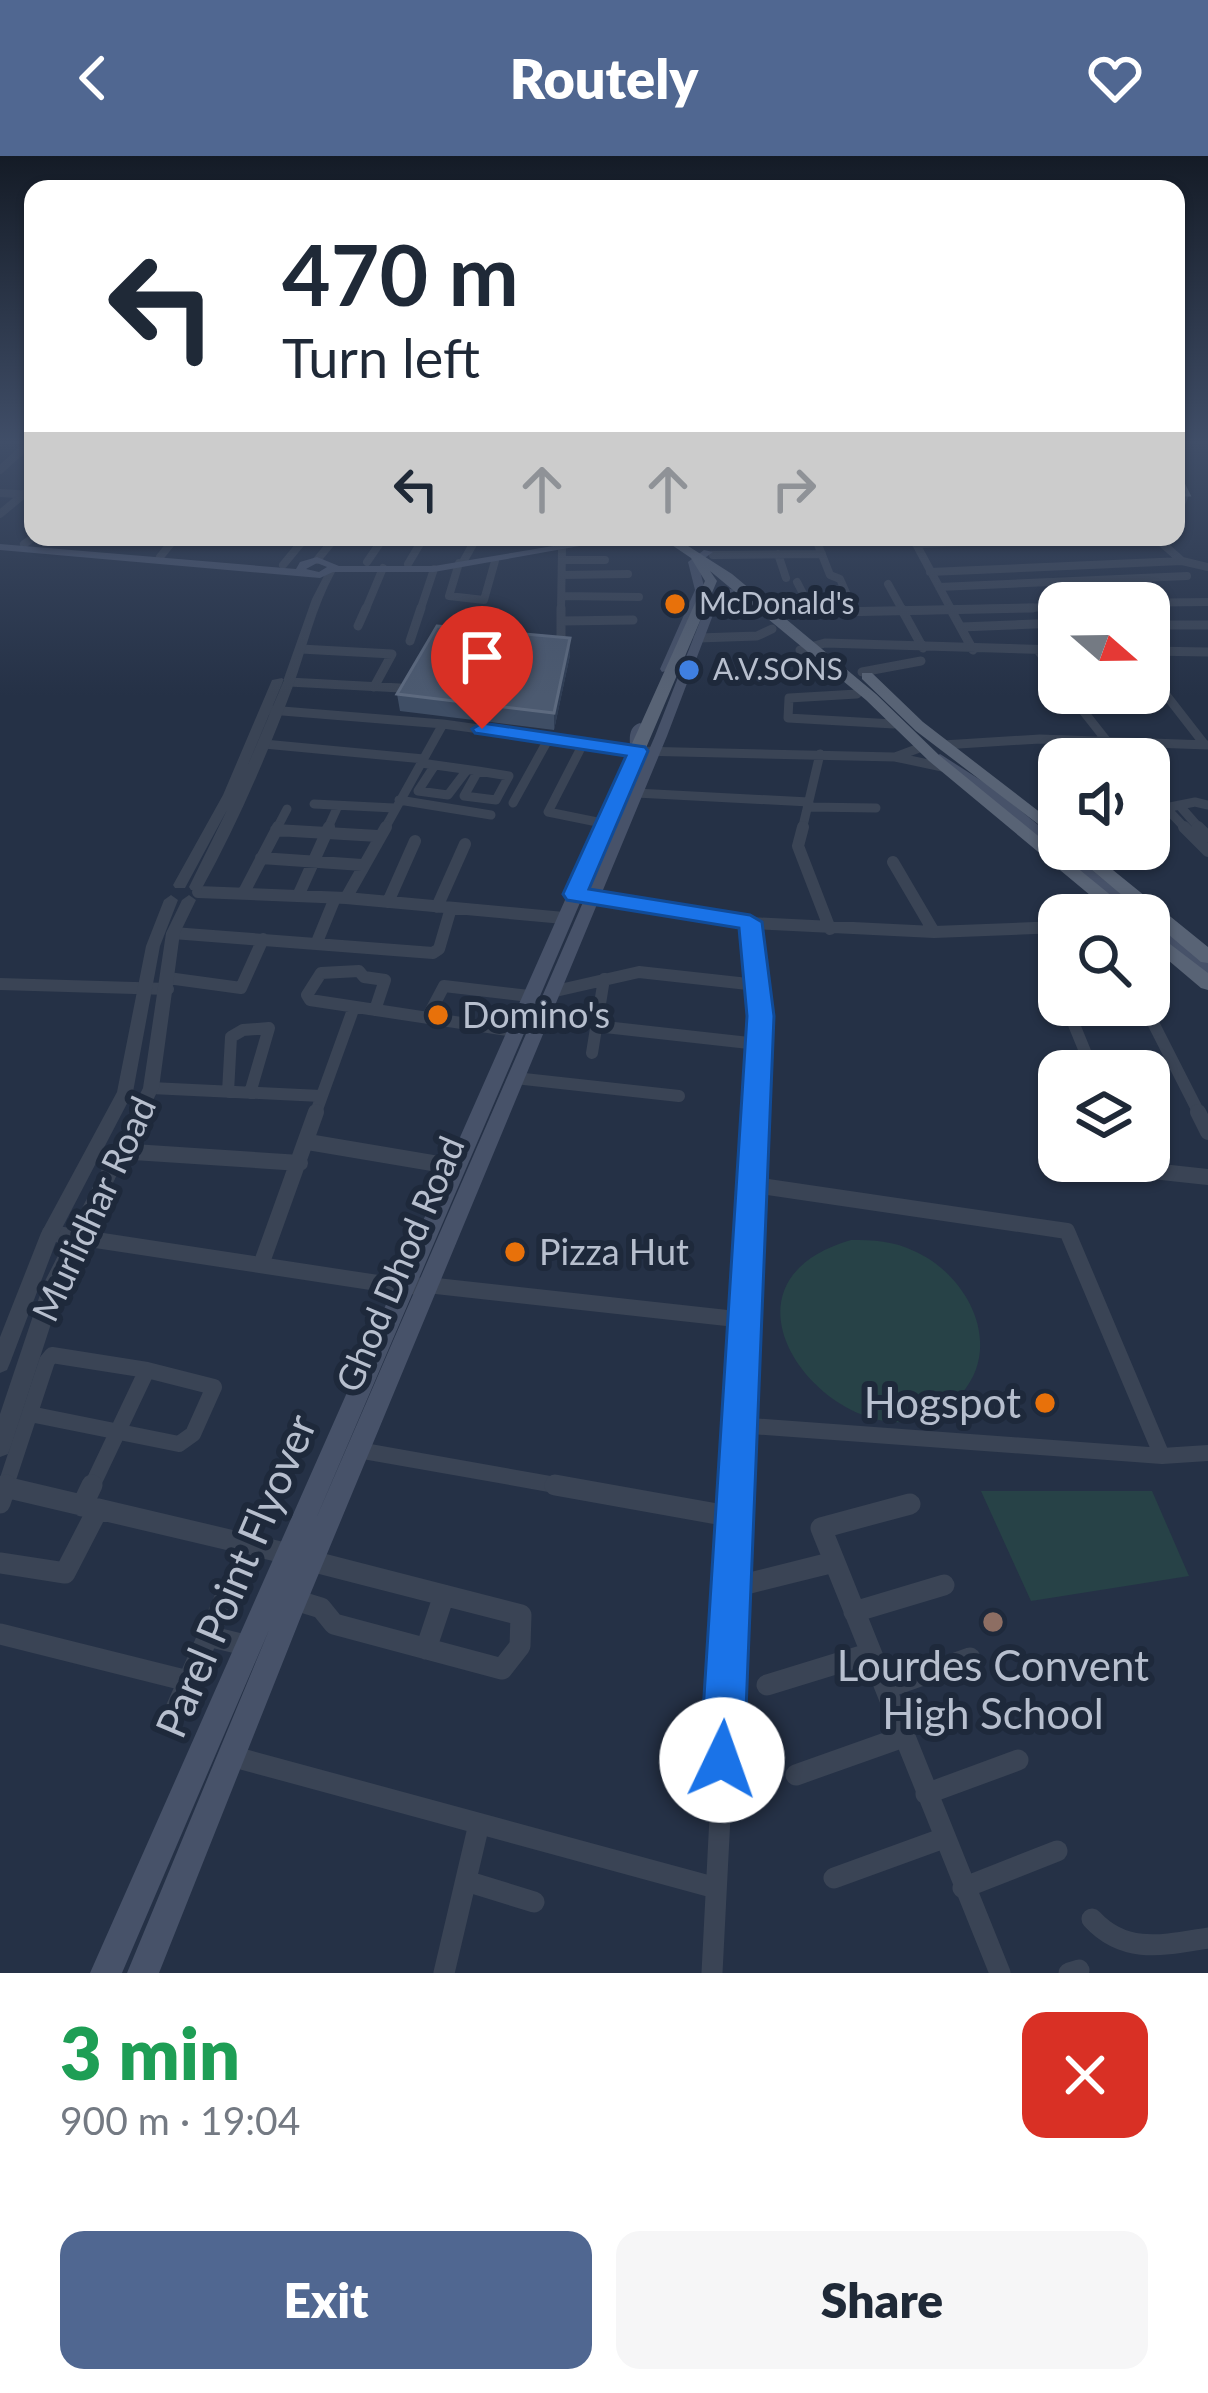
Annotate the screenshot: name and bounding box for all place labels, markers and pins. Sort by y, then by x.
place label: McDonald's [699,584,855,620]
marker: McDonald's [662,591,688,617]
pin [431,606,533,729]
place label: A.V.SONS [713,650,843,686]
marker: A.V.SONS [676,657,702,683]
place label: Domino's [462,992,610,1036]
marker: Domino's [425,1002,451,1028]
place label: Pizza Hut [539,1229,689,1273]
marker: Pizza Hut [502,1239,528,1265]
place label: Hogspot [864,1377,1021,1427]
marker: Hogspot [1032,1390,1058,1416]
marker: Lourdes Convent High School [980,1609,1006,1635]
place label: Lourdes Convent High School [837,1640,1149,1738]

